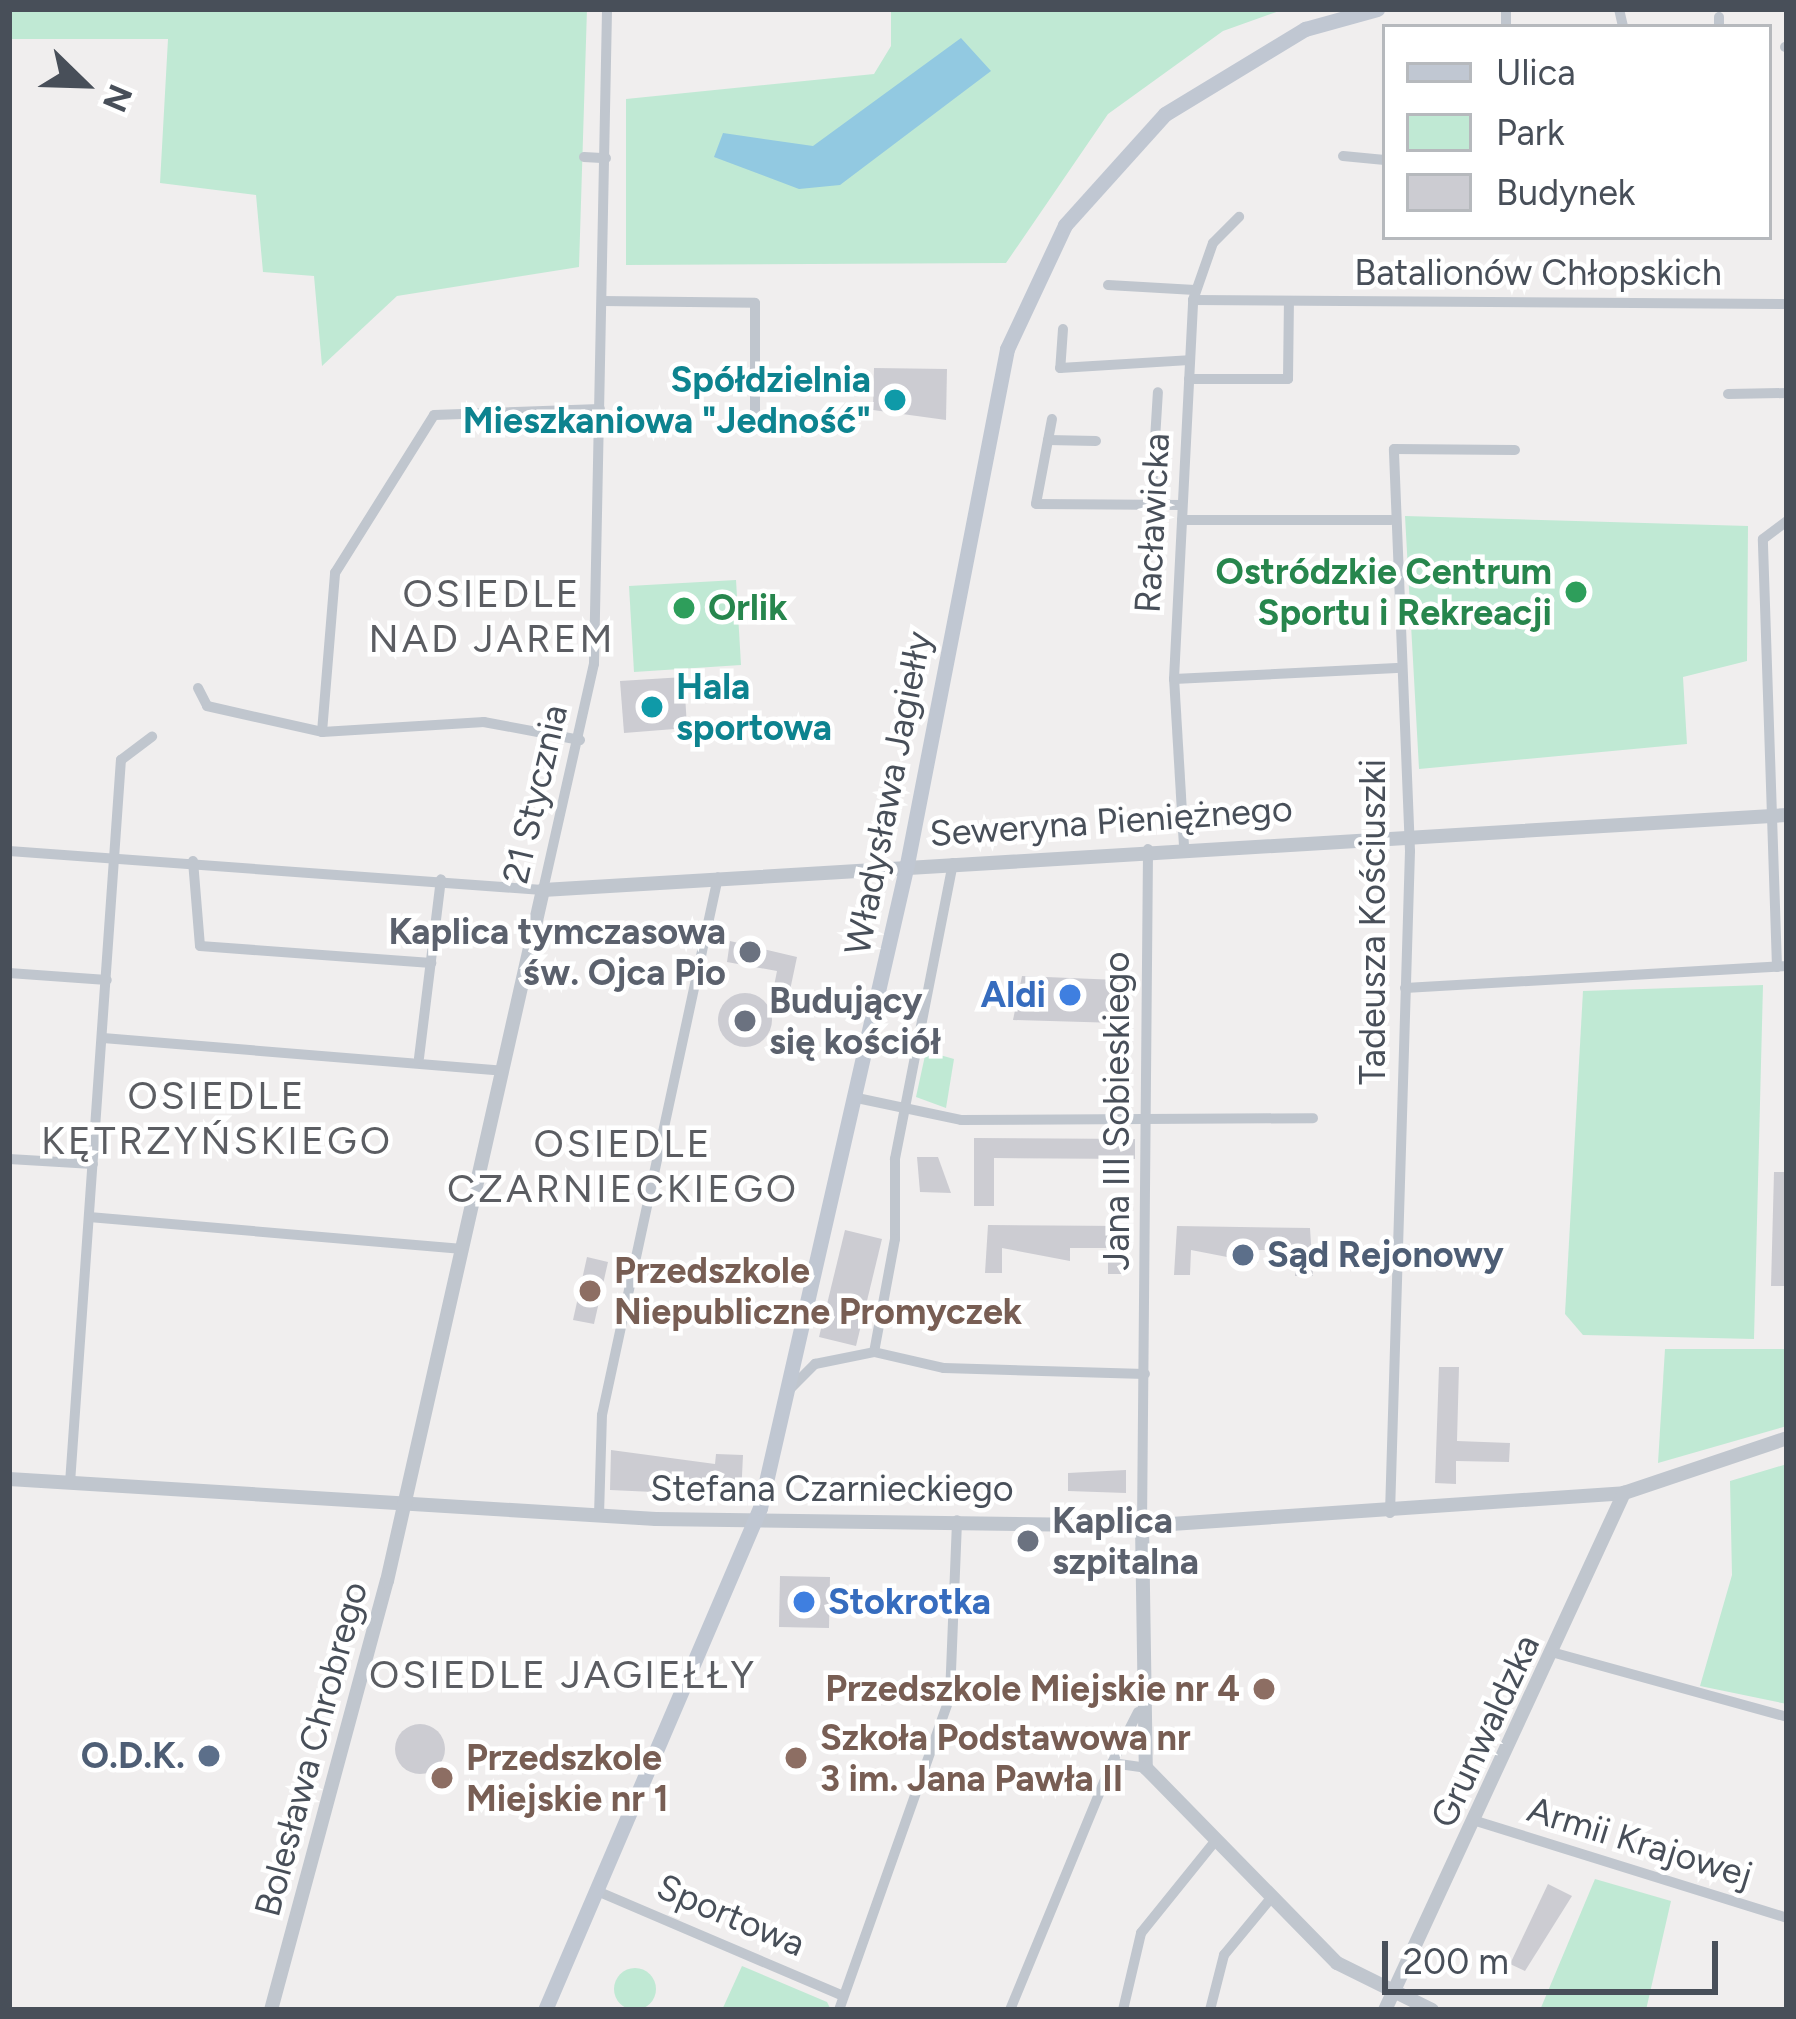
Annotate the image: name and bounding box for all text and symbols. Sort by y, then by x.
north arrow [24,24,144,144]
legend [1382,24,1772,240]
text: Ulica [1496,51,1576,94]
text: N [95,79,141,118]
text: Park [1496,111,1564,154]
text: Budynek [1496,171,1635,214]
street label: Batalionów Chłopskich [1354,251,1722,295]
place label: Spółdzielnia Mieszkaniowa "Jedność" [463,357,871,442]
marker: Spółdzielnia Mieszkaniowa "Jedność" [882,387,908,413]
street label: Racławicka [1126,432,1178,614]
place label: Ostródzkie Centrum Sportu i Rekreacji [1216,549,1552,634]
district label: OSIEDLE NAD JAREM [368,572,616,663]
marker: Ostródzkie Centrum Sportu i Rekreacji [1563,579,1589,605]
place label: Orlik [708,586,788,630]
marker: Orlik [671,595,697,621]
street label: Władysława Jagiełły [835,628,941,958]
place label: Hala sportowa [676,664,832,749]
marker: Hala sportowa [639,694,665,720]
street label: 21 Stycznia [493,700,577,888]
street label: Tadeusza Kościuszki [1351,759,1395,1085]
street label: Seweryna Pieniężnego [928,787,1294,855]
place label: Kaplica tymczasowa św. Ojca Pio [388,909,726,994]
marker: Kaplica tymczasowa św. Ojca Pio [737,939,763,965]
street label: Jana III Sobieskiego [1095,952,1139,1270]
place label: Aldi [981,973,1046,1017]
place label: Budujący się kościół [769,978,941,1063]
marker: Aldi [1057,982,1083,1008]
marker: Budujący się kościół [732,1008,758,1034]
district label: OSIEDLE KĘTRZYŃSKIEGO [41,1074,393,1165]
district label: OSIEDLE CZARNIECKIEGO [447,1122,799,1213]
place label: Sąd Rejonowy [1267,1233,1504,1277]
marker: Sąd Rejonowy [1230,1242,1256,1268]
place label: Przedszkole Niepubliczne Promyczek [614,1248,1022,1333]
marker: Przedszkole Niepubliczne Promyczek [577,1278,603,1304]
street label: Stefana Czarnieckiego [650,1467,1014,1511]
place label: Kaplica szpitalna [1052,1498,1199,1583]
marker: Kaplica szpitalna [1015,1528,1041,1554]
street label: Bolesława Chrobrego [246,1577,376,1921]
place label: Stokrotka [828,1580,991,1624]
marker: Stokrotka [791,1589,817,1615]
street label: Grunwaldzka [1422,1628,1548,1834]
district label: OSIEDLE JAGIEŁŁY [369,1652,757,1698]
place label: Przedszkole Miejskie nr 4 [825,1667,1240,1711]
marker: Przedszkole Miejskie nr 4 [1251,1676,1277,1702]
place label: Szkoła Podstawowa nr 3 im. Jana Pawła II [820,1715,1191,1800]
place label: O.D.K. [81,1734,185,1778]
place label: Przedszkole Miejskie nr 1 [466,1735,669,1820]
marker: O.D.K. [196,1743,222,1769]
marker: Szkoła Podstawowa nr 3 im. Jana Pawła II [783,1745,809,1771]
marker: Przedszkole Miejskie nr 1 [429,1765,455,1791]
street label: Armii Krajowej [1523,1787,1757,1897]
street label: Sportowa [651,1865,811,1965]
scale bar [1388,1917,1724,1991]
text: 200 m [1403,1940,1509,1983]

